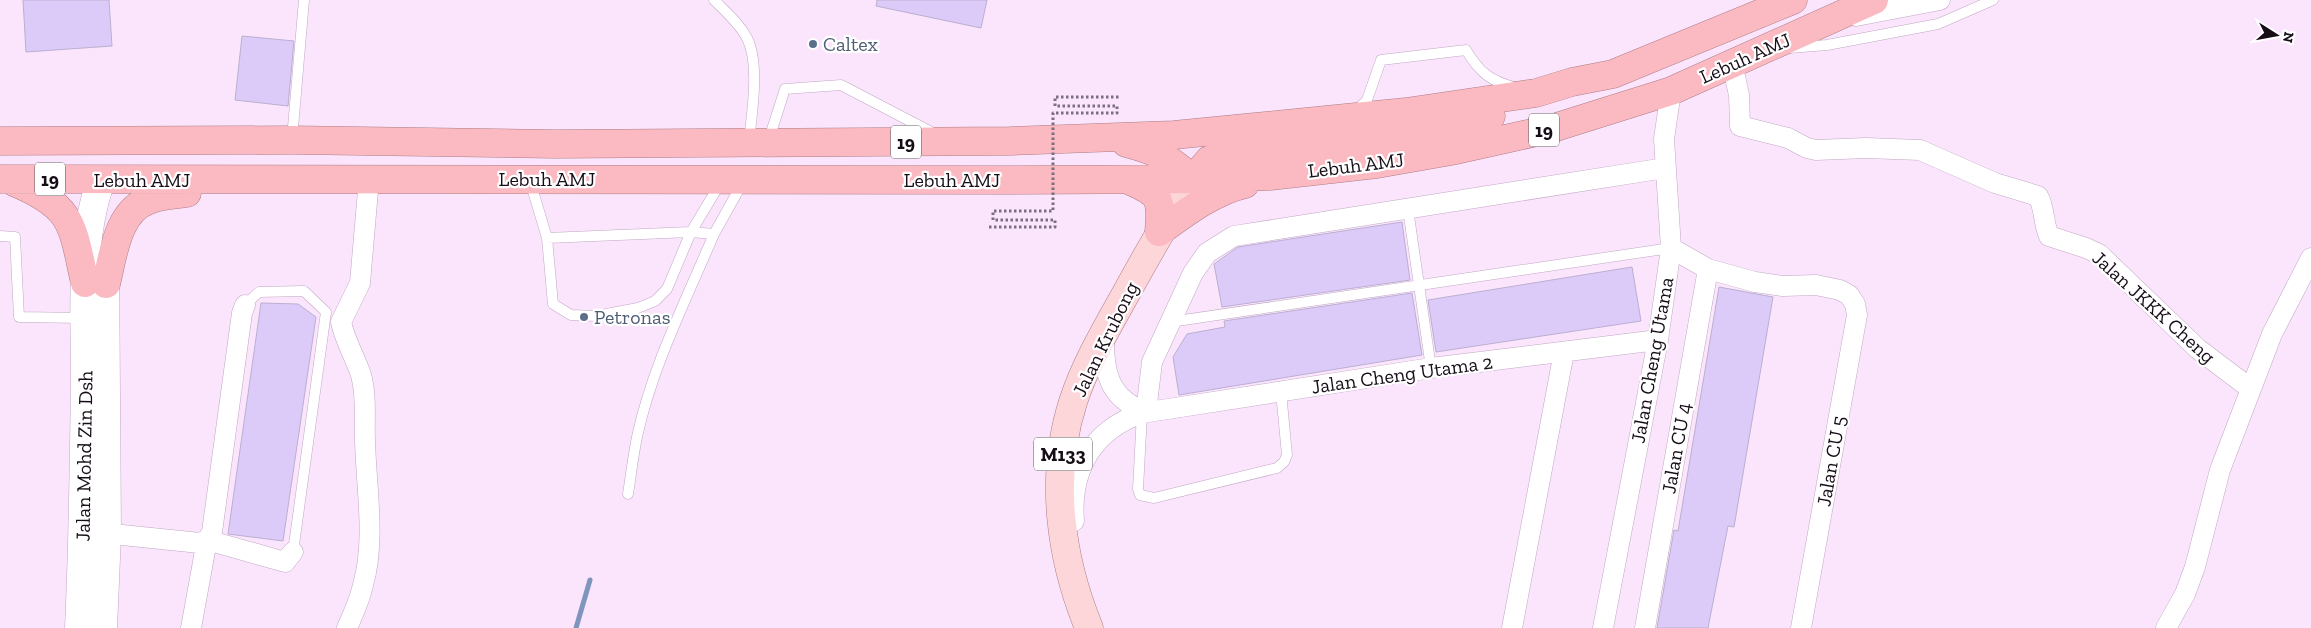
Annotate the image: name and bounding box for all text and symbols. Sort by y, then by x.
north arrow [2251,10,2301,60]
street label: Lebuh AMJ [1696,27,1794,89]
text: N [2279,31,2298,45]
place label: Caltex [823,32,878,56]
marker: Caltex [807,38,819,50]
road number: 19 [1529,114,1559,146]
road number: 19 [891,125,921,158]
street label: Lebuh AMJ [1306,147,1406,183]
road number: 19 [35,162,65,195]
street label: Lebuh AMJ [499,167,595,191]
street label: Lebuh AMJ [94,168,190,192]
street label: Lebuh AMJ [904,168,1000,192]
street label: Jalan JKKK Cheng [2088,246,2220,368]
street label: Jalan Cheng Utama [1626,275,1678,445]
street label: Jalan Krubong [1067,278,1143,400]
place label: Petronas [594,305,670,329]
marker: Petronas [578,311,590,323]
street label: Jalan Cheng Utama 2 [1310,349,1494,399]
street label: Jalan Mohd Zin Dsh [71,370,98,541]
street label: Jalan CU 4 [1656,400,1696,495]
street label: Jalan CU 5 [1811,414,1851,508]
road number: M133 [1034,438,1092,470]

